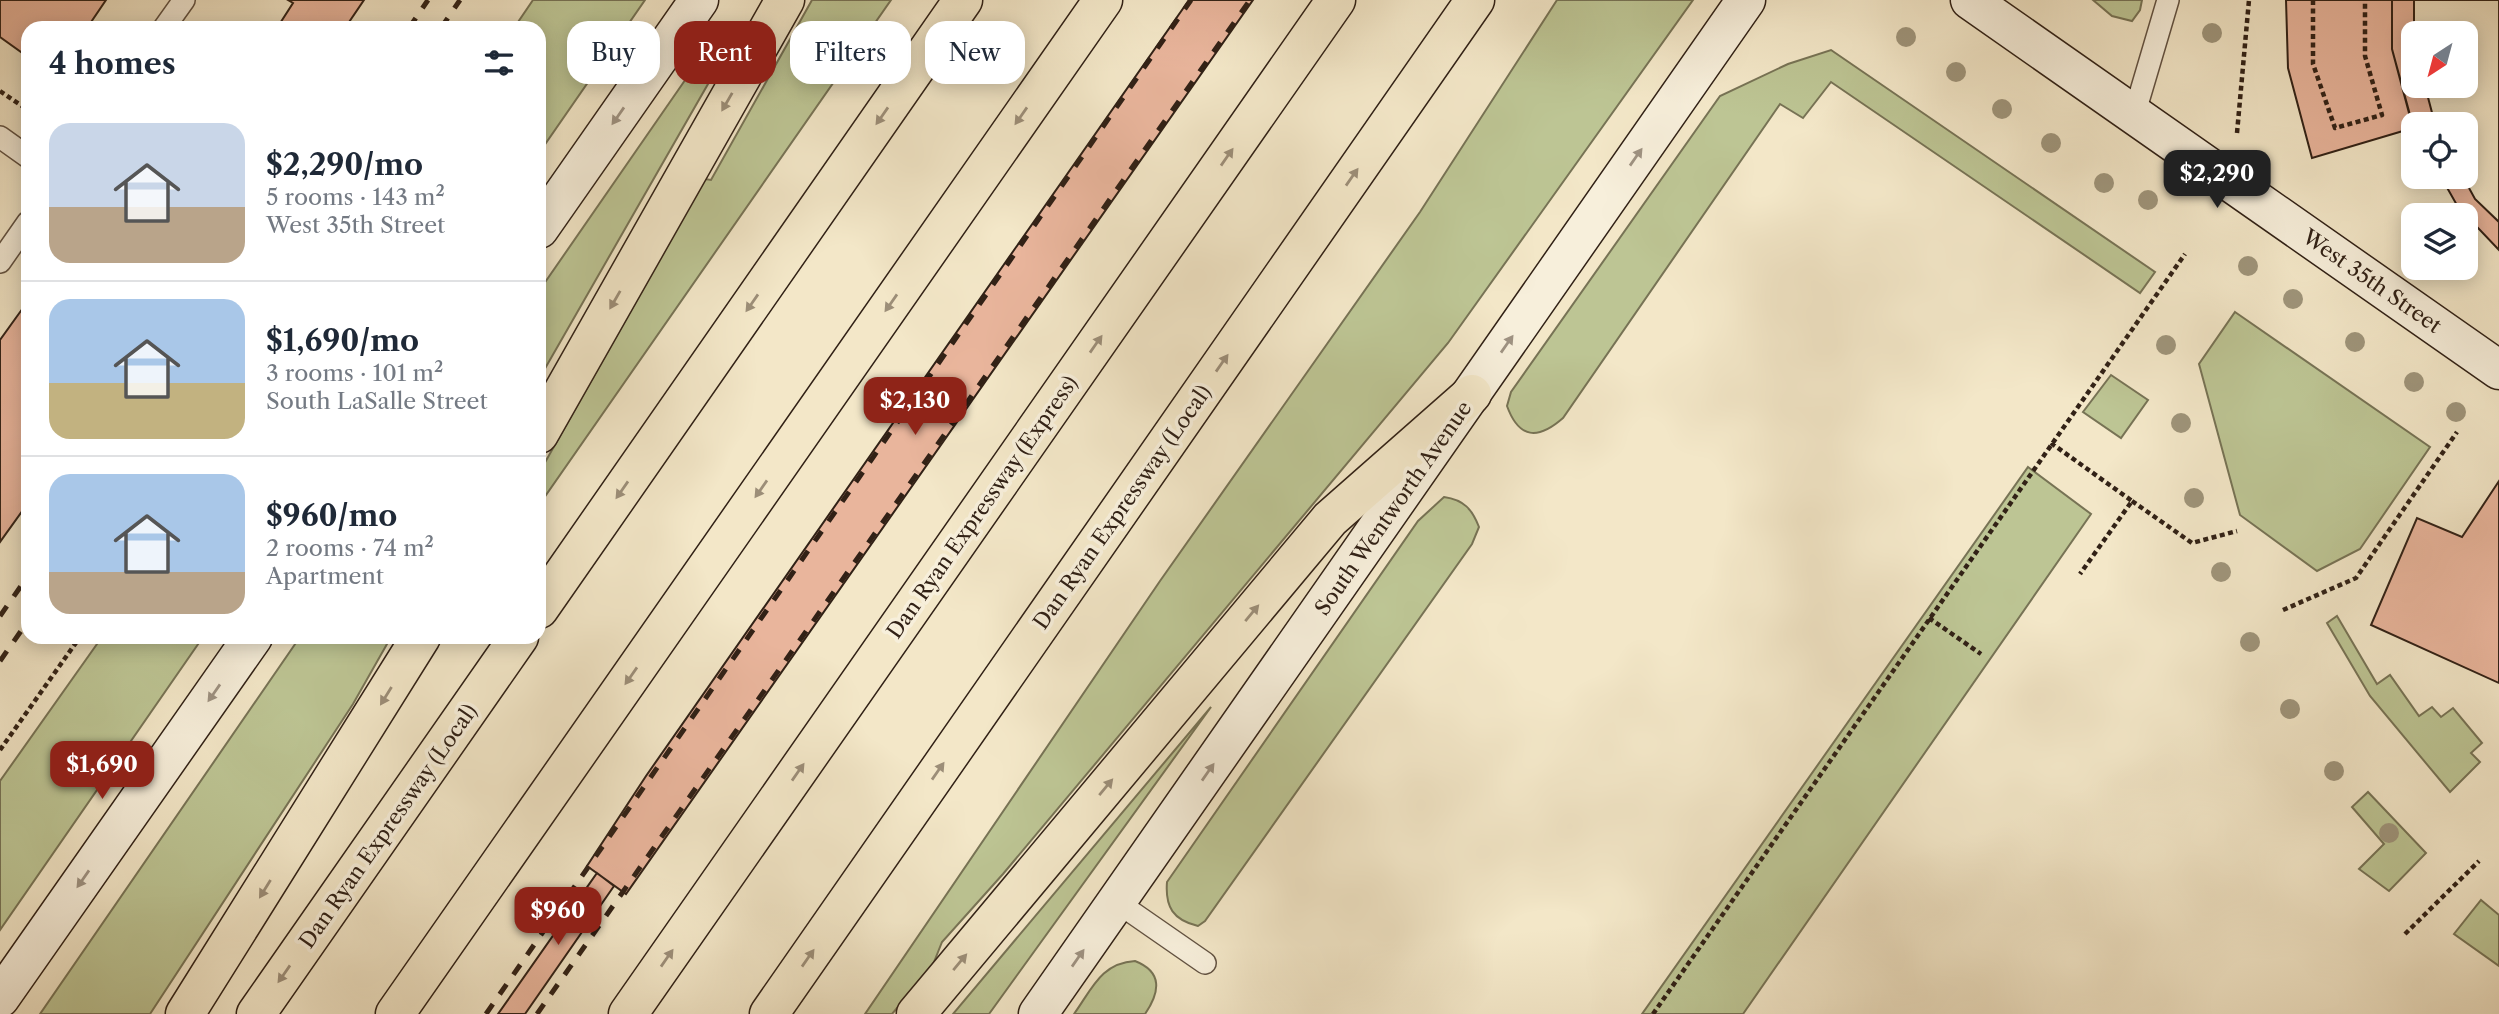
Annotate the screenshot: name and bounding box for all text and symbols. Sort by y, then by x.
chip: Buy [567,21,660,84]
chip: Rent [674,21,776,84]
chip: Filters [790,21,911,84]
chip: New [925,21,1025,84]
north arrow [2401,21,2478,98]
map controls [2401,21,2478,280]
icon: filters [480,44,518,82]
text: 4 homes [49,45,176,82]
one-way arrow [721,92,733,112]
one-way arrow [611,107,625,125]
one-way arrow [875,107,889,125]
one-way arrow [1014,107,1028,125]
button: locate [2401,112,2478,189]
text: $2,290/mo [266,146,423,183]
one-way arrow [1219,148,1233,166]
one-way arrow [1629,148,1643,166]
pin: $2,290 [2160,150,2274,210]
icon: home [105,151,189,235]
text: $2,290 [2180,159,2254,187]
one-way arrow [1345,168,1359,186]
text: 5 rooms · 143 m² [266,183,445,211]
button: layers [2401,203,2478,280]
text: West 35th Street [266,211,445,239]
street label: West 35th Street [2297,223,2447,339]
one-way arrow [609,290,621,310]
one-way arrow [745,294,759,312]
one-way arrow [884,294,898,312]
text: $1,690/mo [266,322,419,359]
icon: home [105,327,189,411]
one-way arrow [1089,335,1103,353]
one-way arrow [1500,335,1514,353]
one-way arrow [1215,354,1228,373]
text: 3 rooms · 101 m² [266,359,443,387]
street label: Dan Ryan Expressway (Express) [881,371,1083,643]
pin: $2,130 [858,378,972,437]
street label: Dan Ryan Expressway (Local) [1028,380,1216,634]
text: $2,130 [880,386,950,414]
text: South LaSalle Street [266,387,488,415]
street label: South Wentworth Avenue [1309,396,1477,620]
one-way arrow [616,480,629,499]
one-way arrow [754,480,768,498]
text: $960/mo [266,497,397,534]
icon: home [105,502,189,586]
text: 2 rooms · 74 m² [266,534,434,562]
text: Apartment [266,562,384,590]
one-way arrow [1244,604,1259,621]
one-way arrow [624,667,638,685]
one-way arrow [207,684,221,702]
one-way arrow [379,686,392,705]
street label: Dan Ryan Expressway (Local) [294,699,482,953]
pin: $1,690 [45,742,159,801]
text: $1,690 [66,750,138,778]
one-way arrow [791,762,804,781]
one-way arrow [931,762,945,780]
one-way arrow [1201,763,1215,781]
one-way arrow [1098,779,1113,796]
one-way arrow [76,870,90,888]
one-way arrow [259,879,272,898]
pin: $960 [517,888,599,947]
text: $960 [531,896,585,924]
one-way arrow [660,949,674,967]
one-way arrow [801,949,815,967]
one-way arrow [1071,949,1085,967]
one-way arrow [952,953,967,970]
one-way arrow [277,965,291,983]

